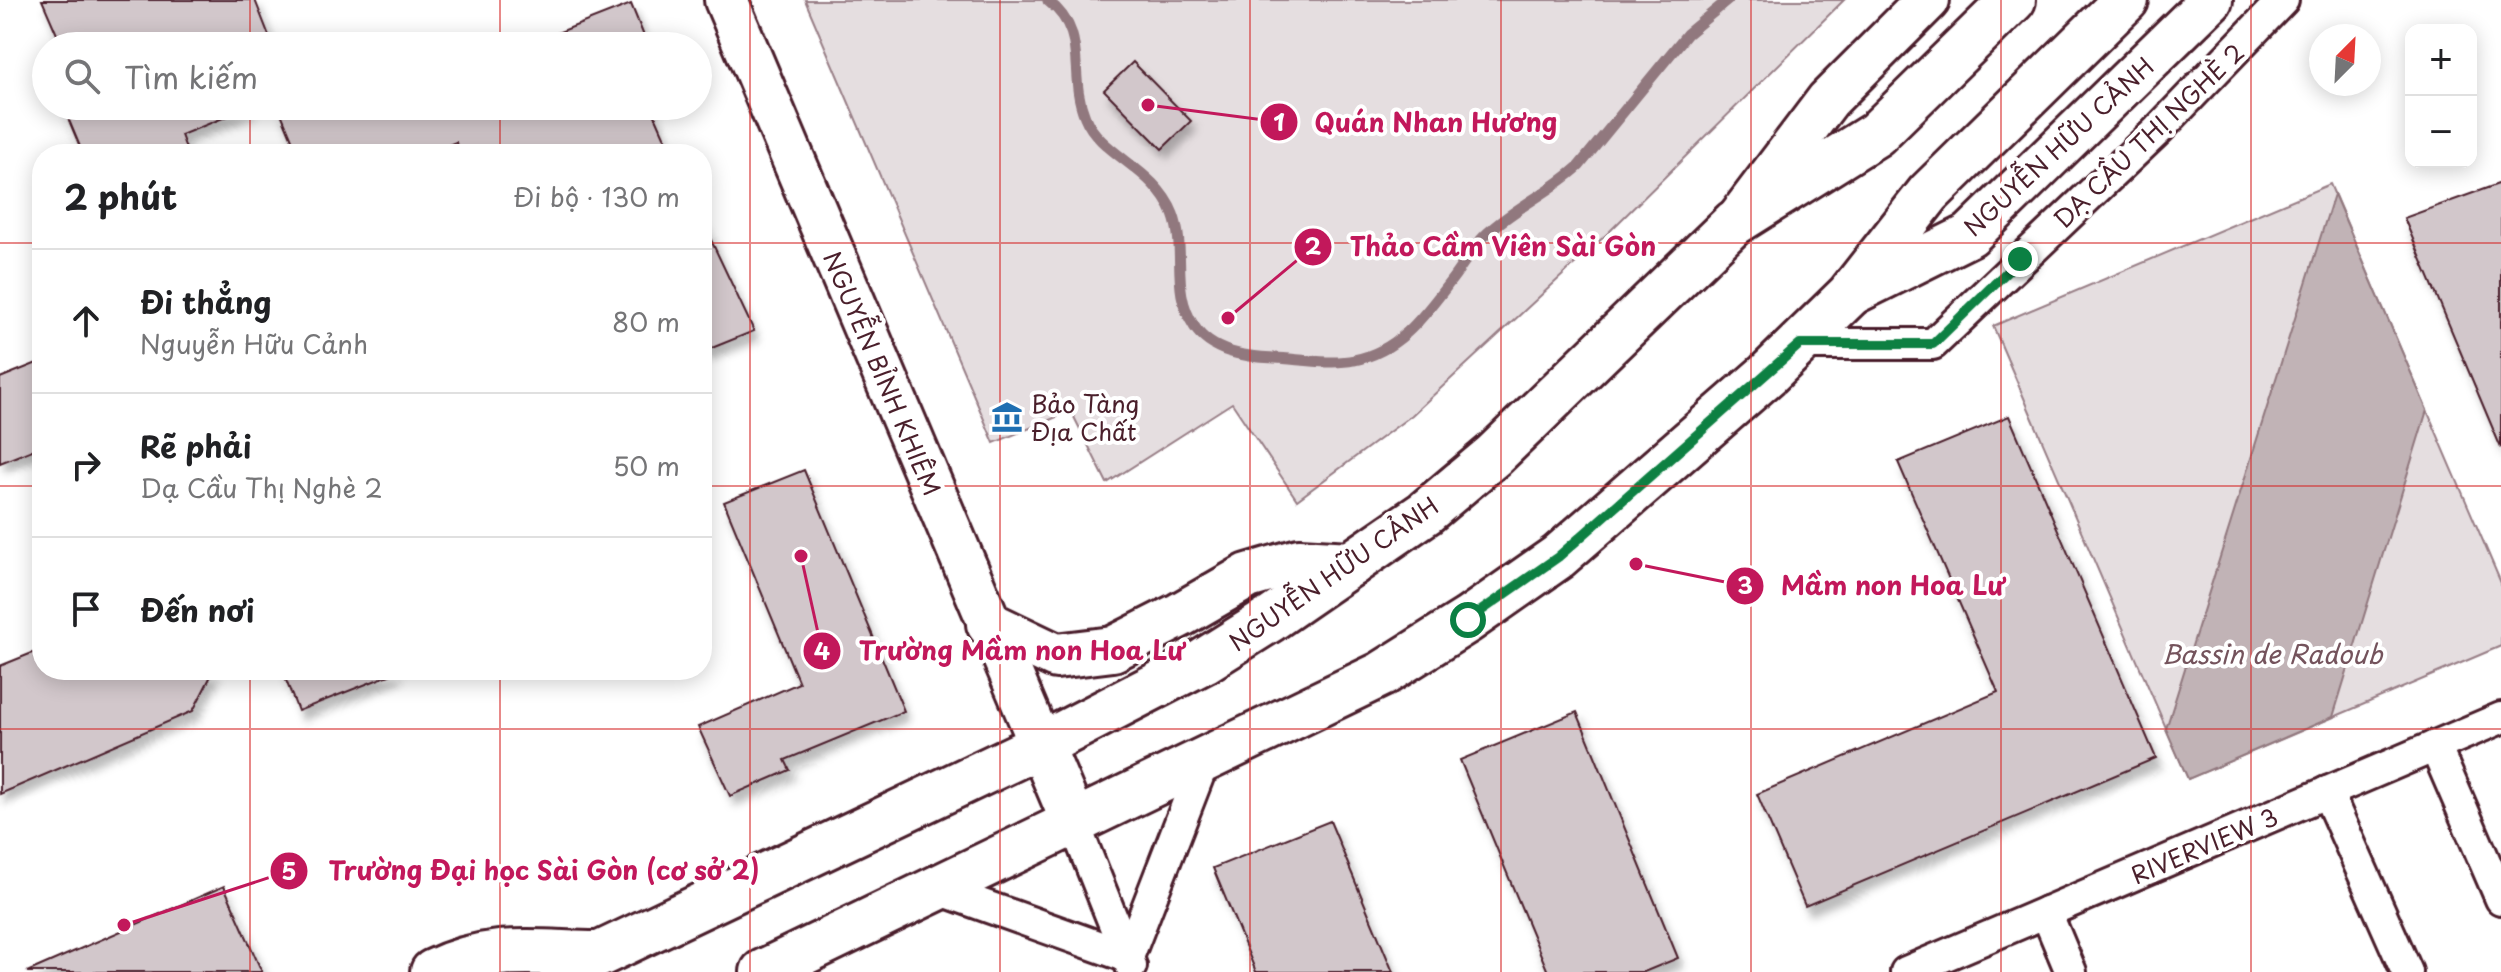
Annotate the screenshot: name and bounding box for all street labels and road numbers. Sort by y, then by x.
street label: DẠ CẦU THỊ NGHÈ 2 [2044,34,2251,236]
street label: NGUYỄN HỮU CẢNH [1954,47,2161,244]
street label: NGUYỄN BỈNH KHIÊM [815,245,953,501]
street label: NGUYỄN HỮU CẢNH [1220,486,1445,659]
street label: RIVERVIEW 3 [2125,798,2283,892]

